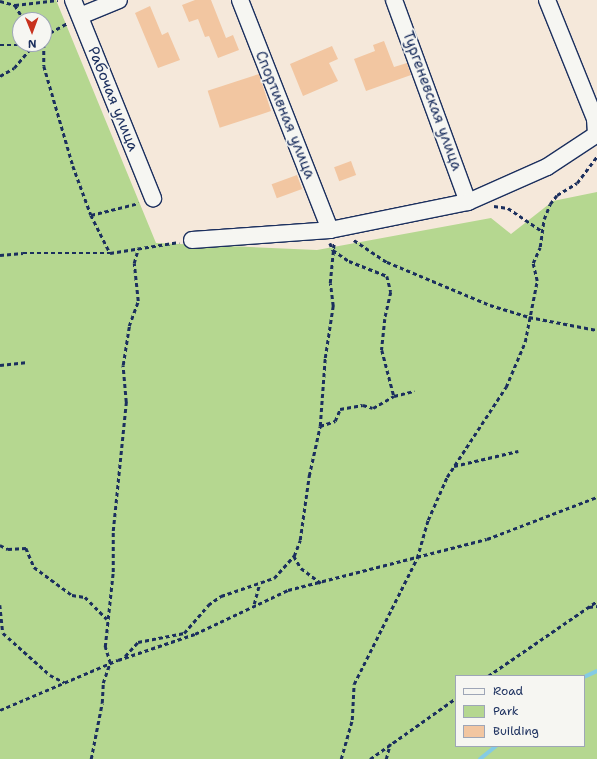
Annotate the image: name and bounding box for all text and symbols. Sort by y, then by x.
north arrow [12,12,52,52]
street label: Тургеневская улица [398,29,466,173]
text: N [28,36,37,51]
street label: Рабочая улица [84,44,142,154]
street label: Спортивная улица [251,48,319,182]
legend [455,675,585,747]
text: Road [493,683,523,699]
text: Park [493,703,519,719]
text: Building [493,723,539,739]

